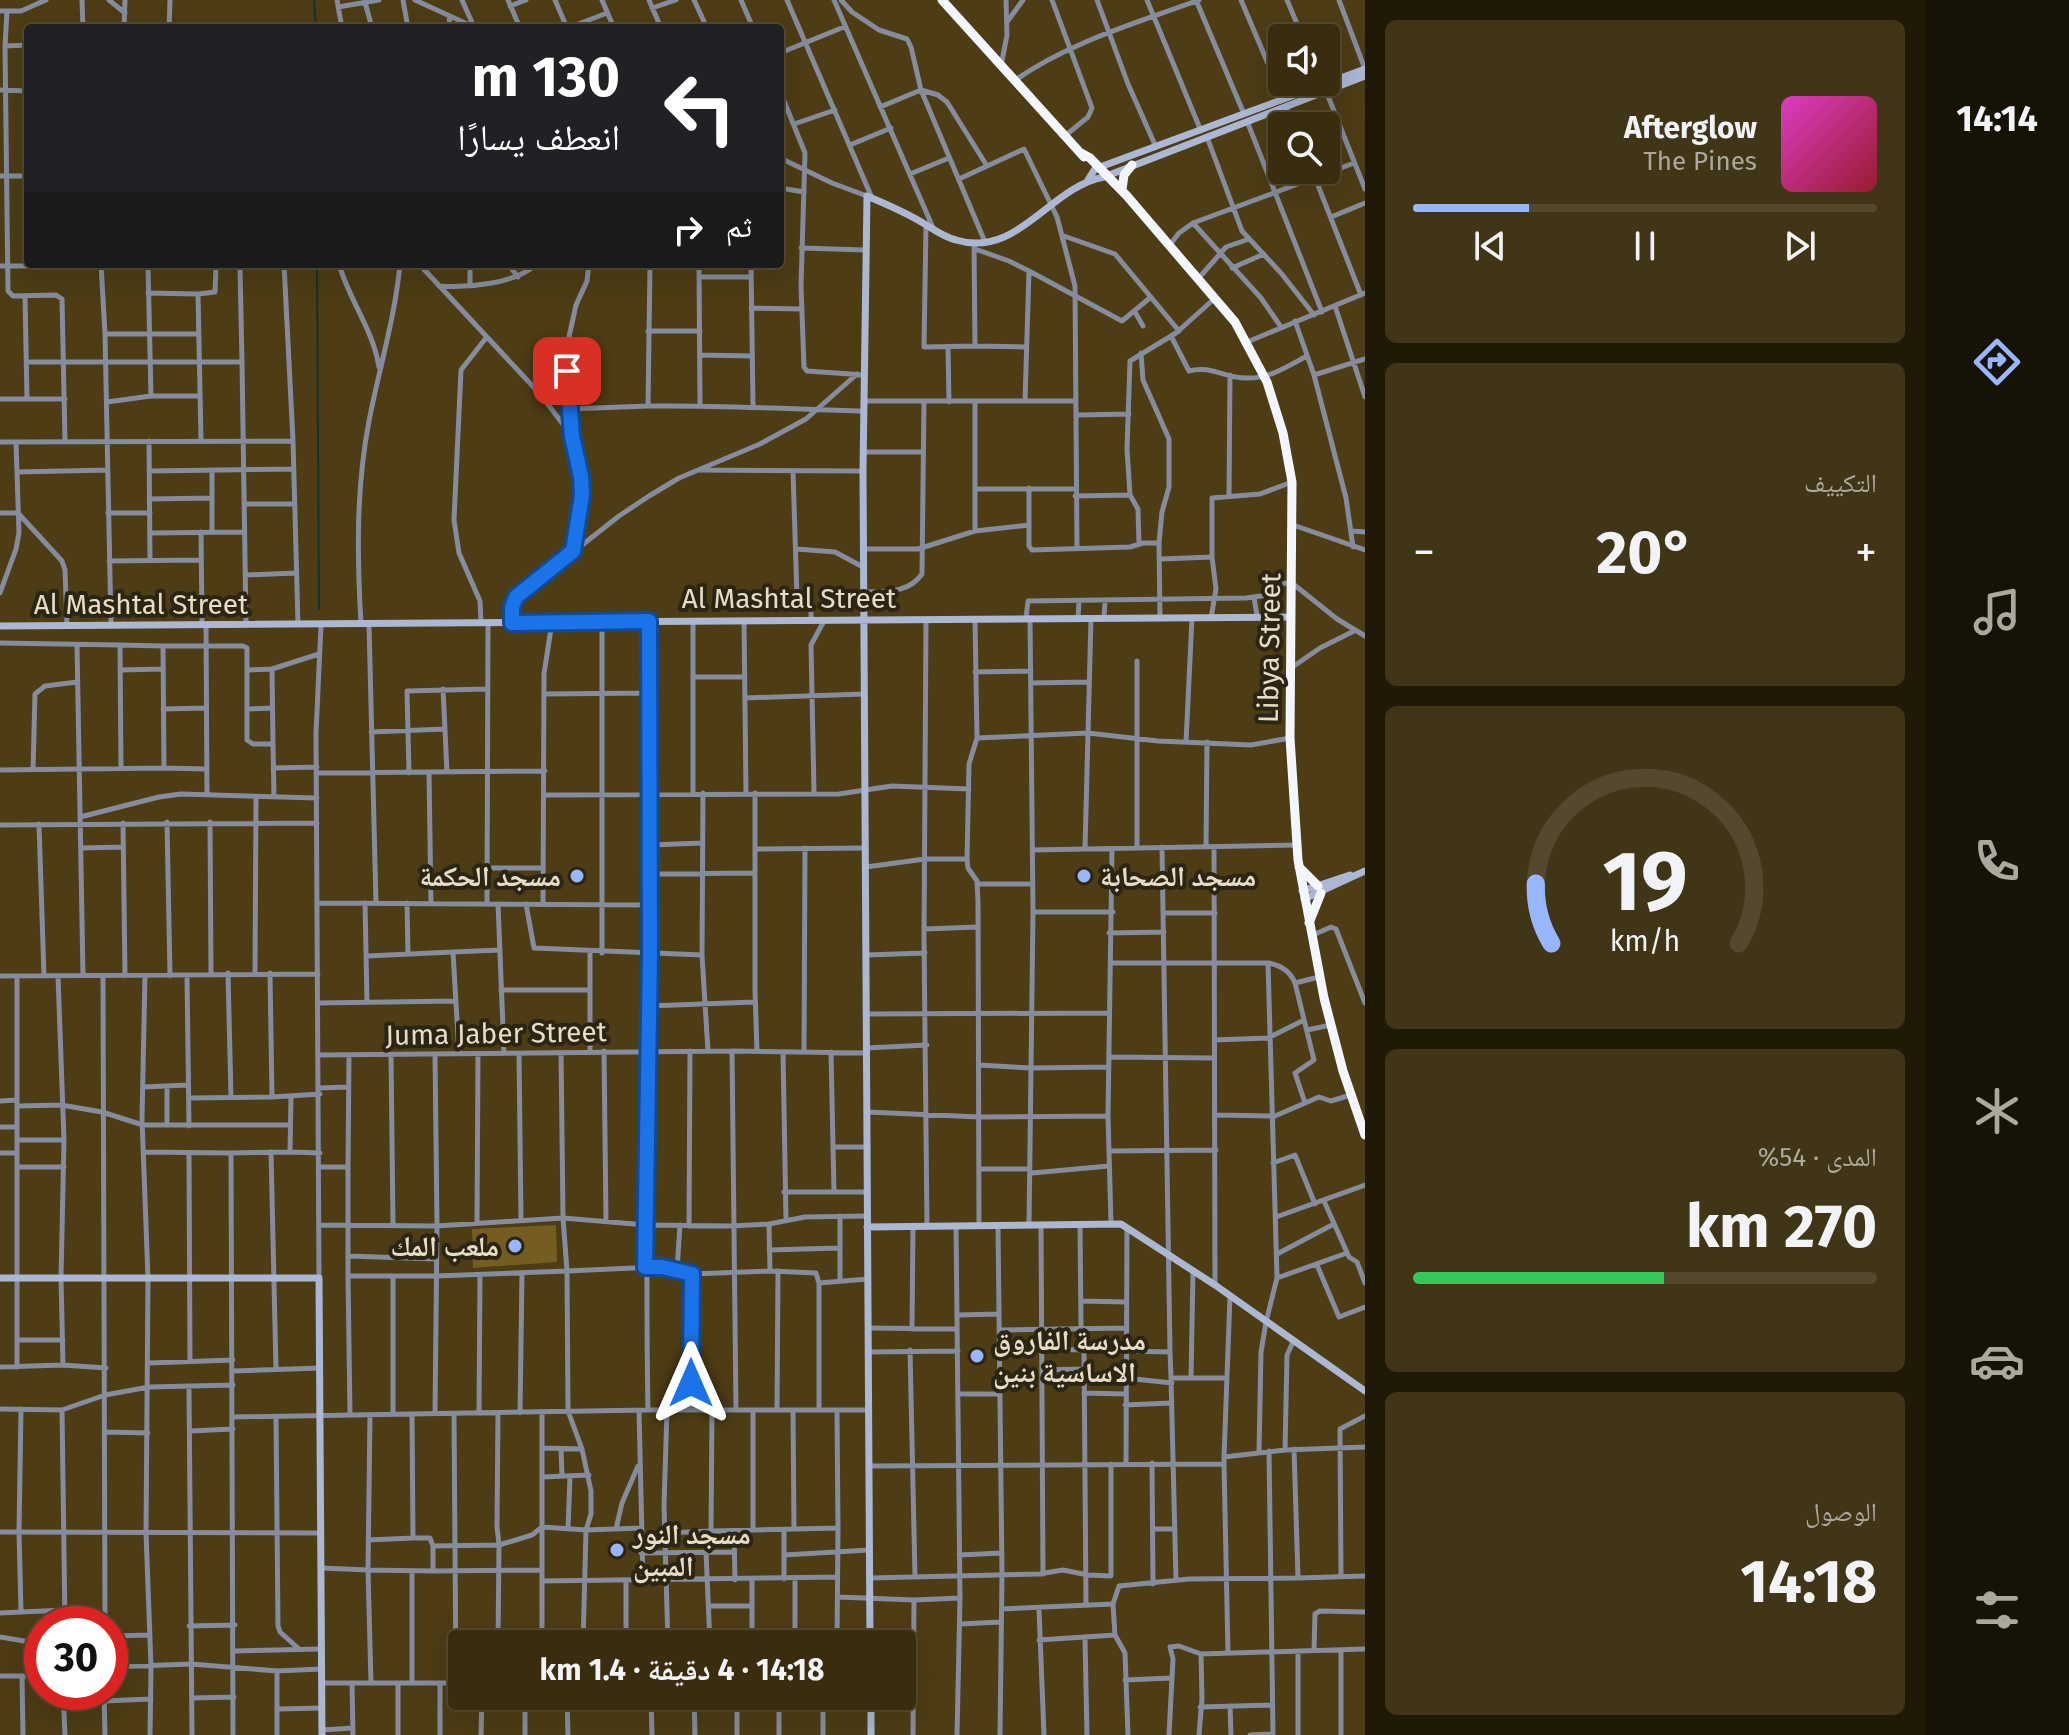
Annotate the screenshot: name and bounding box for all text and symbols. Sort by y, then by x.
map controls [1268,24,1340,184]
button: sound [1268,24,1340,96]
text: 130 m [472,44,620,111]
icon: left [648,56,752,160]
text: 14:14 [1956,97,2038,141]
text: Afterglow [1624,110,1757,146]
button: search [1268,112,1340,184]
text: انعطف يسارًا [457,116,620,160]
text: The Pines [1643,146,1757,177]
icon: right [666,208,710,252]
text: ثم [726,209,752,245]
icon: previous [1468,224,1512,268]
icon: pause [1623,224,1667,268]
icon: next [1778,224,1822,268]
icon: directions [1969,334,2025,390]
pin [533,337,601,405]
icon: arrive [545,349,589,393]
text: التكييف [1804,468,1877,499]
text: 20° [1596,517,1694,589]
text: − [1413,526,1435,579]
text: + [1855,526,1877,579]
street label: Libya Street [1252,572,1287,723]
street label: Al Mashtal Street [682,582,897,615]
icon: music [1969,584,2025,640]
street label: Al Mashtal Street [34,588,249,621]
text: 19 [1602,831,1688,931]
icon: phone [1969,833,2025,889]
place label: مسجد الحكمة [420,860,561,893]
place label: مسجد الصحابة [1100,860,1256,893]
marker: مسجد الحكمة [568,867,586,885]
marker: مسجد الصحابة [1075,867,1093,885]
text: km/h [1610,924,1680,959]
street label: Juma Jaber Street [385,1015,608,1052]
icon: climate [1969,1083,2025,1139]
text: المدى · 54% [1758,1142,1877,1173]
text: 270 km [1686,1191,1877,1263]
place label: ملعب المك [390,1230,499,1263]
marker: ملعب المك [506,1237,524,1255]
place label: مدرسة الفاروق الاساسية بنين [993,1324,1146,1390]
icon: car [1969,1333,2025,1389]
position arrow [649,1341,733,1425]
marker: مدرسة الفاروق الاساسية بنين [968,1347,986,1365]
text: الوصول [1805,1497,1877,1528]
place label: مسجد النور المبين [632,1518,751,1584]
marker: مسجد النور المبين [608,1541,626,1559]
text: 14:18 [1740,1546,1877,1618]
icon: filters [1969,1582,2025,1638]
speed limit sign: 30 [24,1606,128,1710]
text: 14:18 · 4 دقيقة · 1.4 km [540,1652,824,1688]

